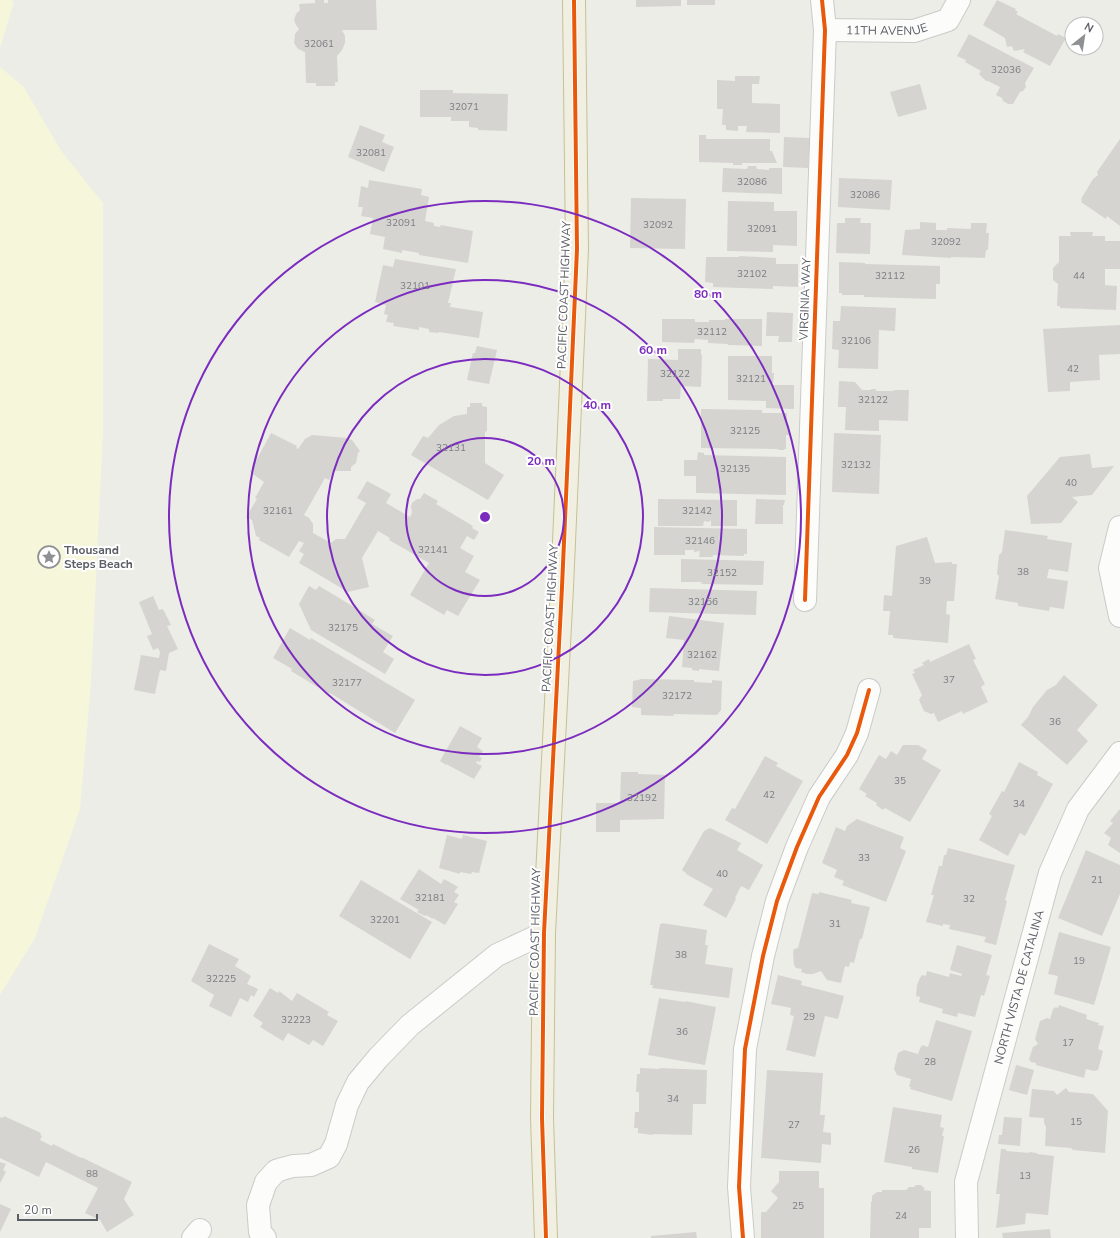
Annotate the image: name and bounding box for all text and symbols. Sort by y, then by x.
north arrow [1064,16,1104,56]
street label: 11TH AVENUE [846,19,930,39]
text: N [1081,19,1096,36]
house number: 32061 [304,37,334,51]
house number: 32036 [991,63,1021,77]
house number: 32071 [449,100,479,114]
house number: 32081 [356,146,386,160]
house number: 32086 [737,175,767,189]
house number: 32086 [850,188,880,202]
house number: 32091 [386,216,416,230]
house number: 32092 [643,218,673,232]
street label: PACIFIC COAST HIGHWAY [553,220,575,369]
house number: 32091 [747,222,777,236]
house number: 32092 [931,235,961,249]
street label: VIRGINIA WAY [796,257,814,342]
house number: 32102 [737,267,767,281]
house number: 32112 [875,269,905,283]
house number: 44 [1073,269,1085,283]
house number: 32101 [400,279,430,293]
text: 80 m [694,286,722,302]
house number: 32112 [697,325,727,339]
house number: 32106 [841,334,871,348]
text: 60 m [639,342,667,358]
house number: 42 [1067,362,1079,376]
house number: 32122 [660,367,690,381]
house number: 32121 [736,372,766,386]
house number: 32122 [858,393,888,407]
text: 40 m [583,397,611,413]
house number: 32125 [730,424,760,438]
house number: 32131 [436,441,466,455]
text: 20 m [527,453,555,469]
house number: 32132 [841,458,871,472]
house number: 32135 [720,462,750,476]
house number: 40 [1065,476,1077,490]
house number: 32161 [263,504,293,518]
house number: 32142 [682,504,712,518]
centre of rings [478,510,492,524]
house number: 32146 [685,534,715,548]
place label: Thousand Steps Beach [64,542,133,572]
house number: 32141 [418,543,448,557]
street label: PACIFIC COAST HIGHWAY [538,543,562,692]
place icon: Thousand Steps Beach [36,544,62,570]
house number: 38 [1017,565,1029,579]
house number: 32152 [707,566,737,580]
house number: 39 [919,574,931,588]
house number: 32156 [688,595,718,609]
house number: 32175 [328,621,358,635]
house number: 32162 [687,648,717,662]
house number: 37 [943,673,955,687]
house number: 32177 [332,676,362,690]
house number: 32172 [662,689,692,703]
house number: 36 [1049,715,1061,729]
house number: 35 [894,774,906,788]
house number: 42 [763,788,775,802]
house number: 32192 [627,791,657,805]
house number: 34 [1013,797,1025,811]
house number: 33 [858,851,870,865]
street label: PACIFIC COAST HIGHWAY [526,867,544,1016]
house number: 40 [716,867,728,881]
house number: 21 [1091,873,1103,887]
house number: 32181 [415,891,445,905]
house number: 32 [963,892,975,906]
street label: NORTH VISTA DE CATALINA [990,908,1048,1066]
house number: 32201 [370,913,400,927]
house number: 31 [829,917,841,931]
house number: 38 [675,948,687,962]
house number: 19 [1073,954,1085,968]
house number: 32225 [206,972,236,986]
house number: 29 [803,1010,815,1024]
house number: 32223 [281,1013,311,1027]
house number: 36 [676,1025,688,1039]
house number: 17 [1062,1036,1074,1050]
house number: 28 [924,1055,936,1069]
house number: 34 [667,1092,679,1106]
house number: 15 [1070,1115,1082,1129]
house number: 27 [788,1118,800,1132]
house number: 26 [908,1143,920,1157]
house number: 88 [86,1167,98,1181]
house number: 13 [1019,1169,1031,1183]
scale bar [18,1196,97,1222]
house number: 25 [792,1199,804,1213]
text: 20 m [24,1202,52,1218]
house number: 24 [895,1209,907,1223]

